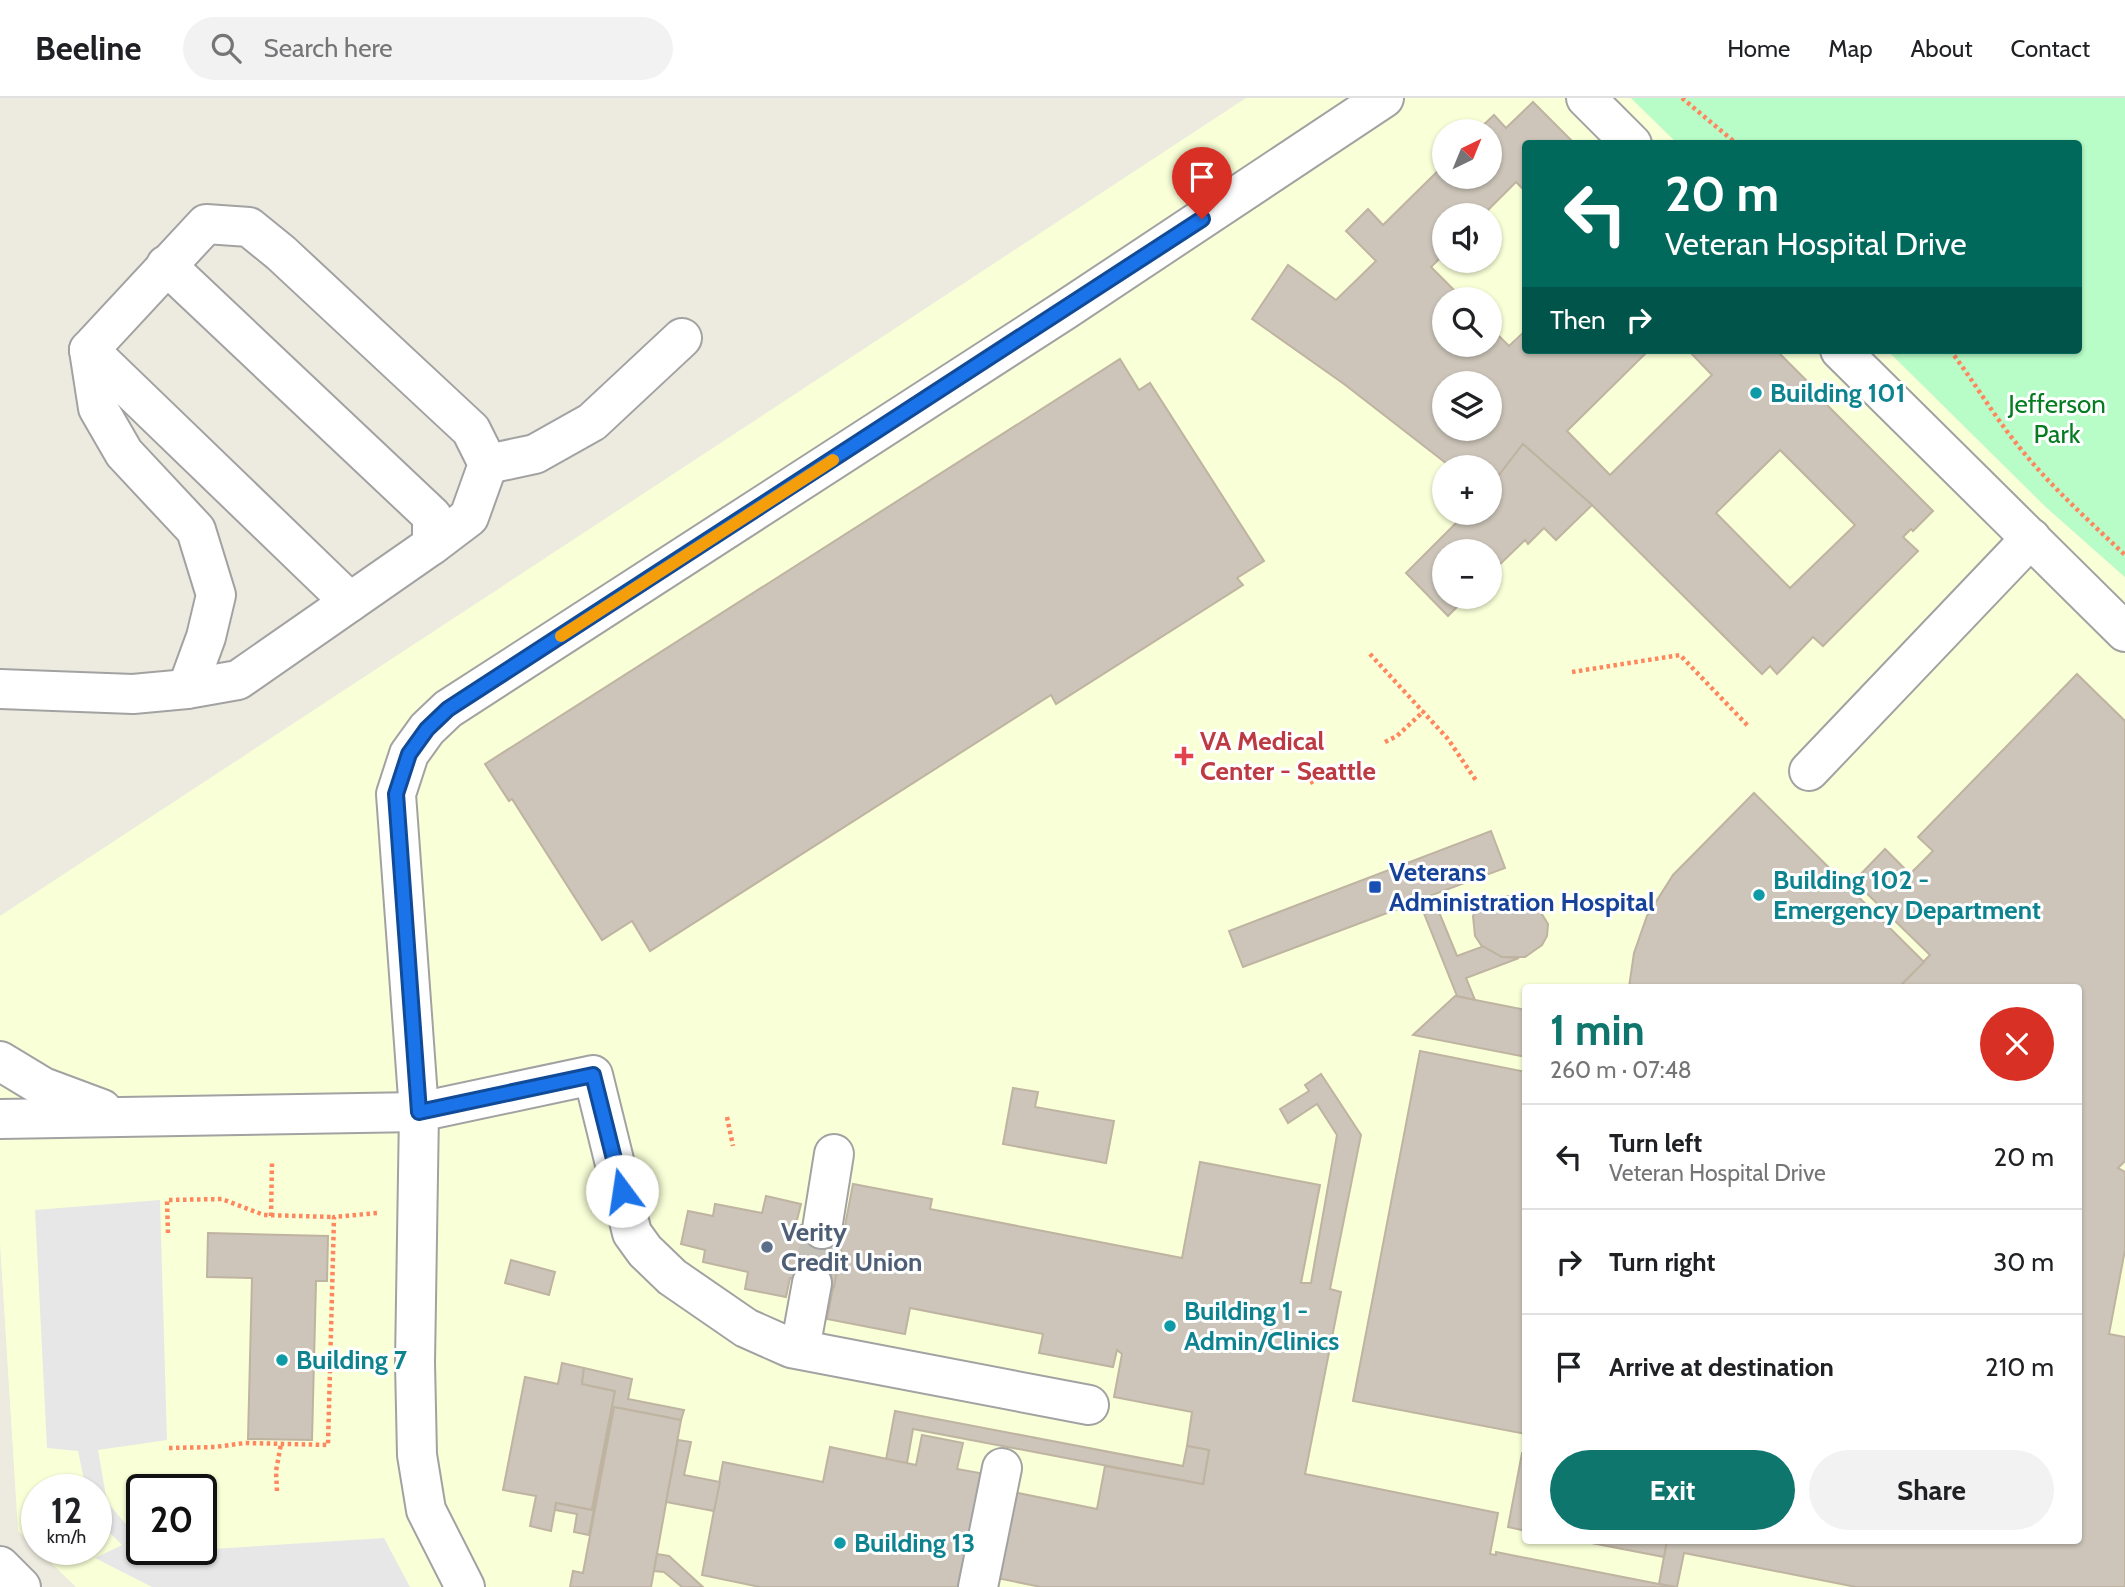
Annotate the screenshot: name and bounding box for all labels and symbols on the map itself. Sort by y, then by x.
north arrow [1432,119,1502,189]
pin [1172,147,1232,219]
place label: Building 101 [1770,377,1905,409]
marker: Building 101 [1748,385,1764,401]
park label: Jefferson Park [2007,388,2106,450]
place label: VA Medical Center - Seattle [1200,725,1376,787]
marker: VA Medical Center - Seattle [1174,746,1194,766]
place label: Veterans Administration Hospital [1389,856,1655,918]
place label: Building 102 - Emergency Department [1773,864,2041,926]
marker: Veterans Administration Hospital [1367,879,1383,895]
marker: Building 102 - Emergency Department [1751,887,1767,903]
position arrow [585,1154,659,1228]
place label: Verity Credit Union [781,1216,922,1278]
marker: Verity Credit Union [759,1239,775,1255]
place label: Building 1 - Admin/Clinics [1184,1295,1339,1357]
marker: Building 1 - Admin/Clinics [1162,1318,1178,1334]
place label: Building 7 [296,1344,408,1376]
marker: Building 7 [274,1352,290,1368]
speed limit sign: 20 [126,1474,217,1565]
place label: Building 13 [854,1527,975,1559]
marker: Building 13 [832,1535,848,1551]

